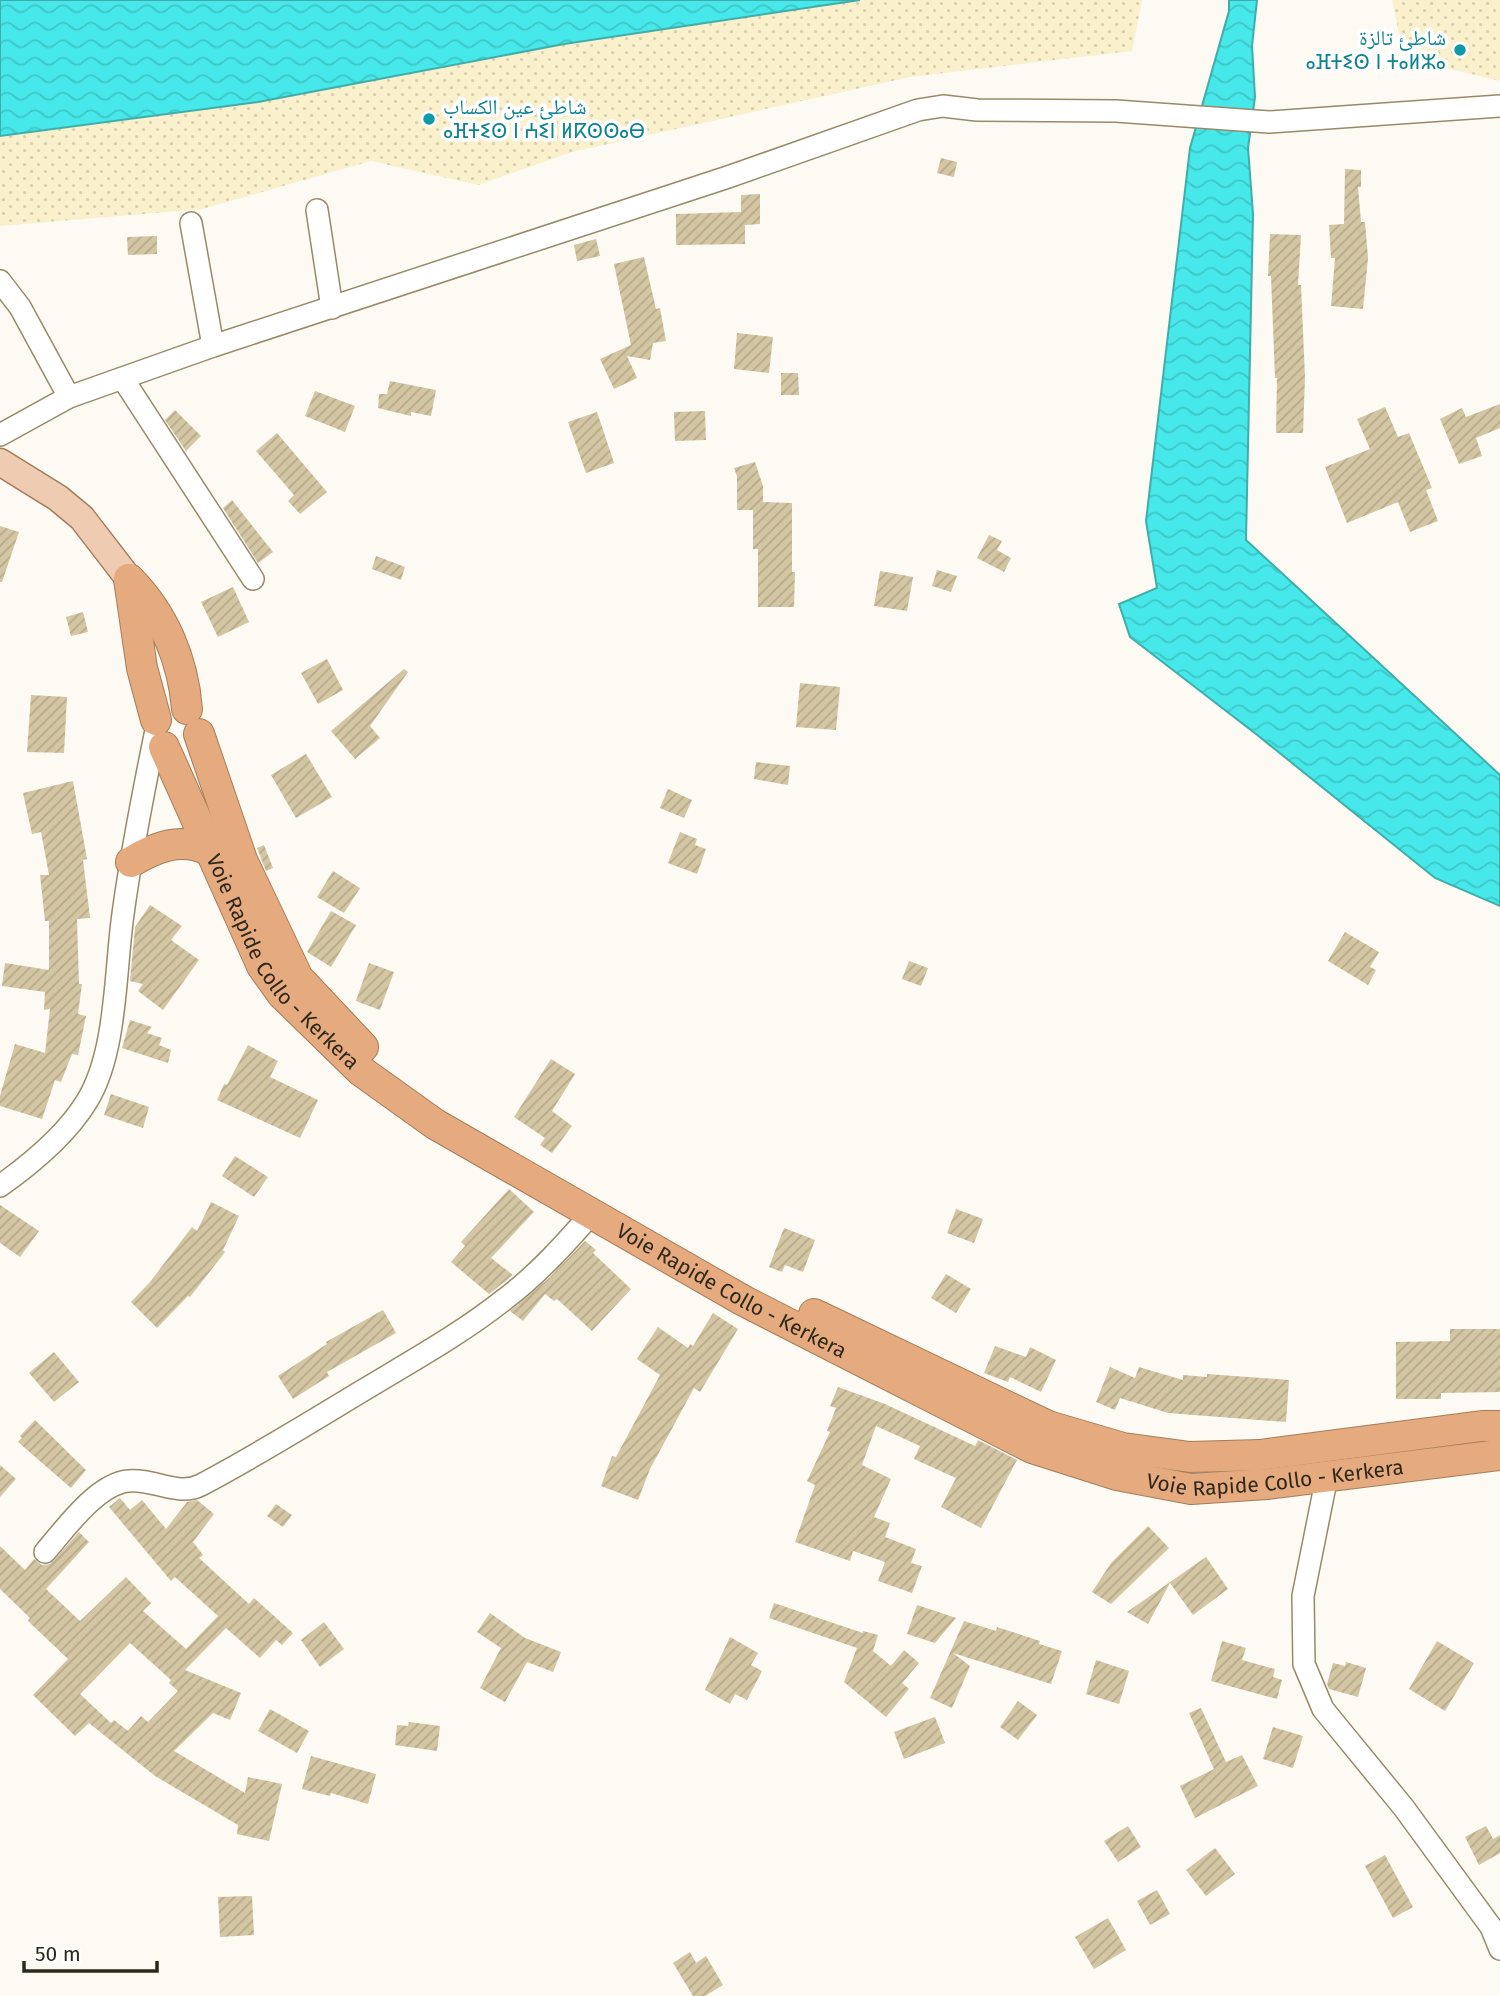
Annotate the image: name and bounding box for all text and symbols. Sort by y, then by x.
place label: شاطئ تالزة ⴰⴼⵜⵉⵙ ⵏ ⵜⴰⵍⵣⴰ [1305,25,1446,75]
marker: شاطئ تالزة ⴰⴼⵜⵉⵙ ⵏ ⵜⴰⵍⵣⴰ [1452,42,1468,58]
place label: شاطئ عين الكساب ⴰⴼⵜⵉⵙ ⵏ ⵄⵉⵏ ⵍⴽⵙⵙⴰⴱ [443,94,645,144]
marker: شاطئ عين الكساب ⴰⴼⵜⵉⵙ ⵏ ⵄⵉⵏ ⵍⴽⵙⵙⴰⴱ [421,111,437,127]
street label: Voie Rapide Collo - Kerkera [201,850,365,1075]
street label: Voie Rapide Collo - Kerkera [612,1218,851,1364]
street label: Voie Rapide Collo - Kerkera [1144,1454,1405,1502]
scale bar [24,1930,158,1974]
text: 50 m [35,1941,81,1967]

